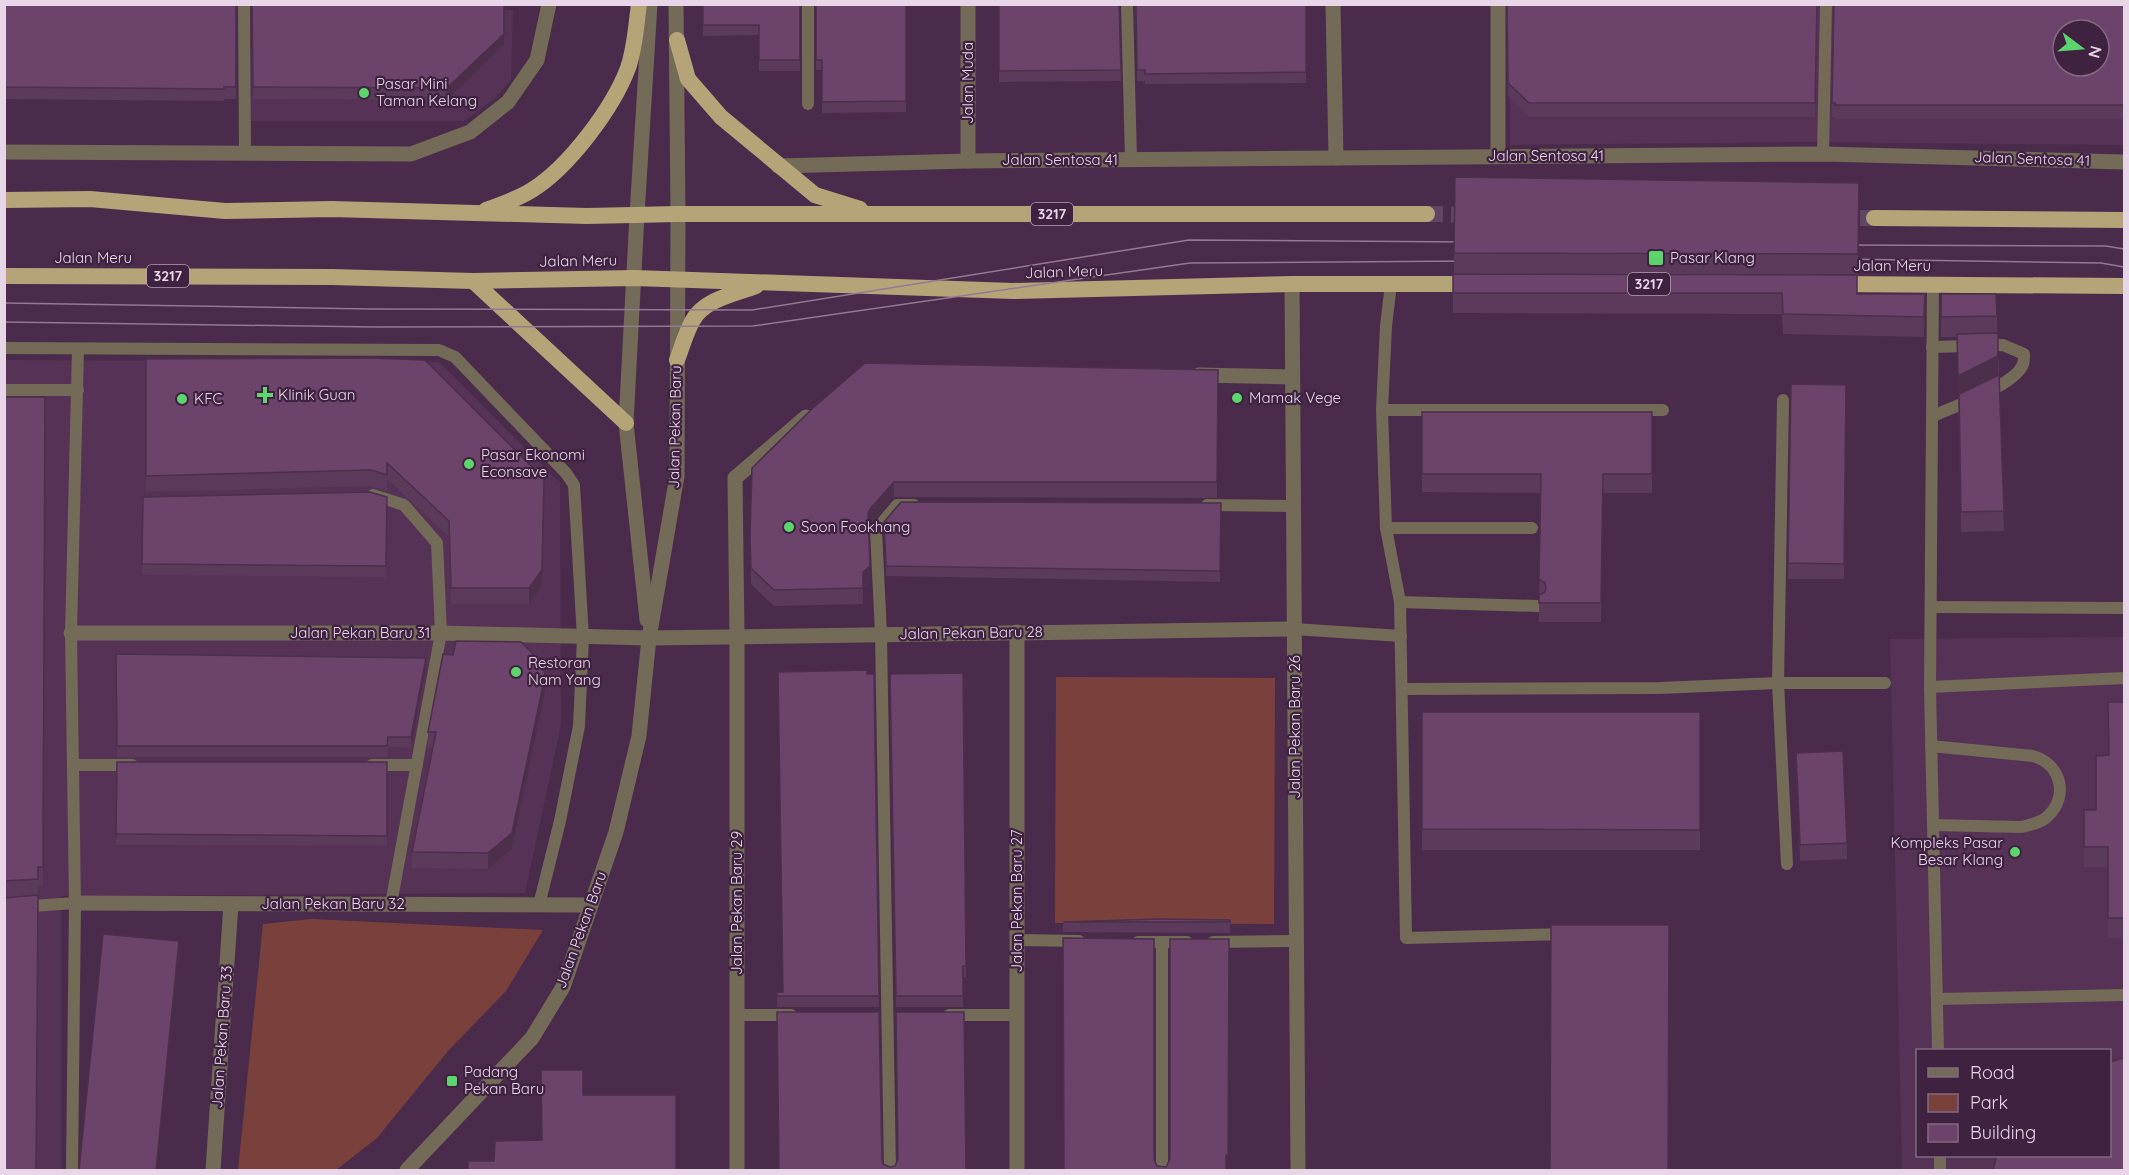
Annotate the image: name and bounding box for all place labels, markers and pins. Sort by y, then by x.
place label: Pasar Mini Taman Kelang [376,74,477,110]
marker: Pasar Mini Taman Kelang [357,86,371,100]
place label: Pasar Klang [1670,248,1755,267]
marker: Pasar Klang [1647,249,1665,267]
place label: Klinik Guan [278,385,356,404]
marker: Klinik Guan [256,386,274,404]
place label: Mamak Vege [1249,388,1341,407]
place label: KFC [194,389,222,408]
marker: Mamak Vege [1230,391,1244,405]
marker: KFC [175,392,189,406]
place label: Pasar Ekonomi Econsave [481,445,585,481]
marker: Pasar Ekonomi Econsave [462,457,476,471]
place label: Soon Fookhang [801,517,910,536]
marker: Soon Fookhang [782,520,796,534]
place label: Restoran Nam Yang [528,653,601,689]
marker: Restoran Nam Yang [509,665,523,679]
place label: Kompleks Pasar Besar Klang [1891,833,2003,869]
marker: Kompleks Pasar Besar Klang [2008,845,2022,859]
place label: Padang Pekan Baru [464,1062,544,1098]
marker: Padang Pekan Baru [445,1074,459,1088]

